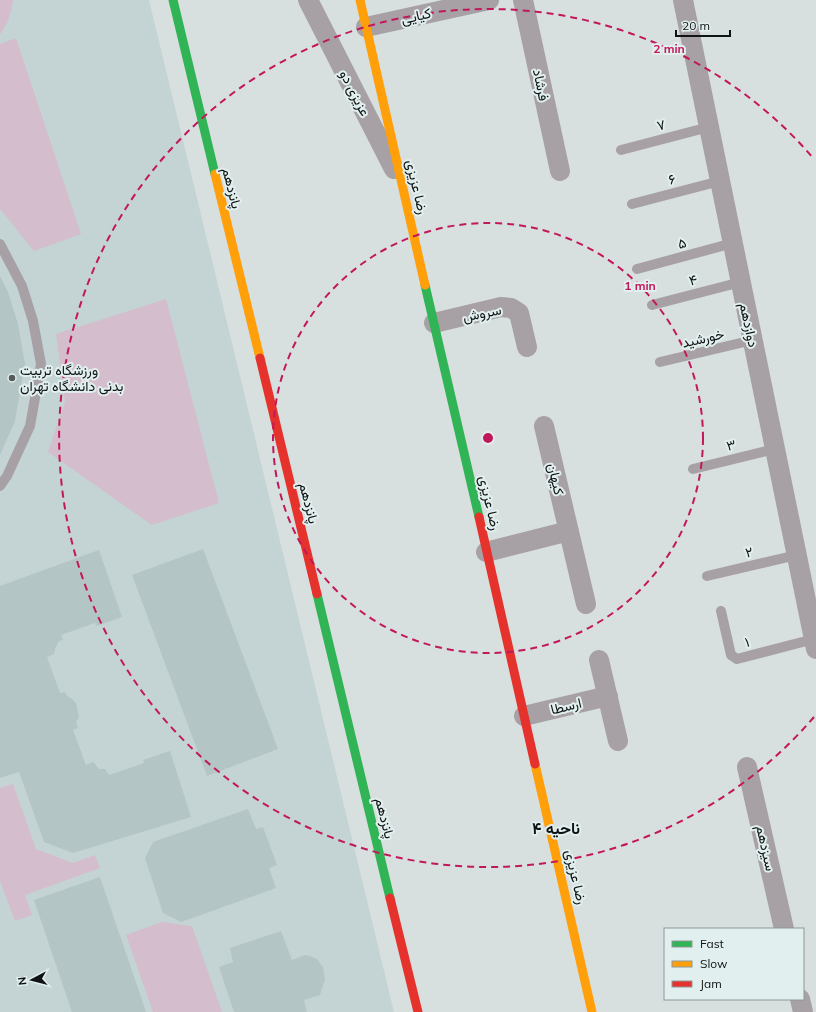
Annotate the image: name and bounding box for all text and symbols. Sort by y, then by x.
street label: کیایی [399,4,433,28]
scale bar [676,12,730,38]
text: 20 m [682,18,710,33]
text: 2 min [653,41,685,56]
street label: عزیزی دو [336,67,374,119]
street label: فرشاد [529,67,553,103]
street label: ۷ [655,115,667,135]
street label: رضا عزیزی [402,158,432,216]
street label: پانزدهم [217,166,246,211]
street label: ۶ [666,169,678,189]
street label: ۵ [676,233,688,253]
street label: ۴ [687,270,699,290]
text: 1 min [624,278,656,293]
street label: سروش [461,300,503,326]
street label: دوازدهم [736,301,763,349]
street label: خورشید [680,324,726,352]
place label: ورزشگاه تربیت بدنی دانشگاه تهران [20,361,124,395]
marker: ورزشگاه تربیت بدنی دانشگاه تهران [7,373,17,383]
centre of rings [481,431,495,445]
street label: ۳ [724,435,738,455]
street label: کیهان [544,461,568,497]
street label: رضا عزیزی [475,474,505,532]
street label: پانزدهم [294,481,323,526]
street label: ۲ [743,542,755,562]
street label: ۱ [743,633,751,651]
street label: ارسطا [549,694,583,718]
street label: پانزدهم [370,796,399,841]
district label: ناحیه ۴ [532,818,580,838]
street label: سیزدهم [752,823,780,873]
street label: رضا عزیزی [561,848,591,906]
legend [664,928,804,1000]
text: Fast [700,936,724,951]
text: Slow [700,956,728,971]
north arrow [12,960,52,1000]
text: N [15,976,30,986]
text: Jam [700,976,722,991]

